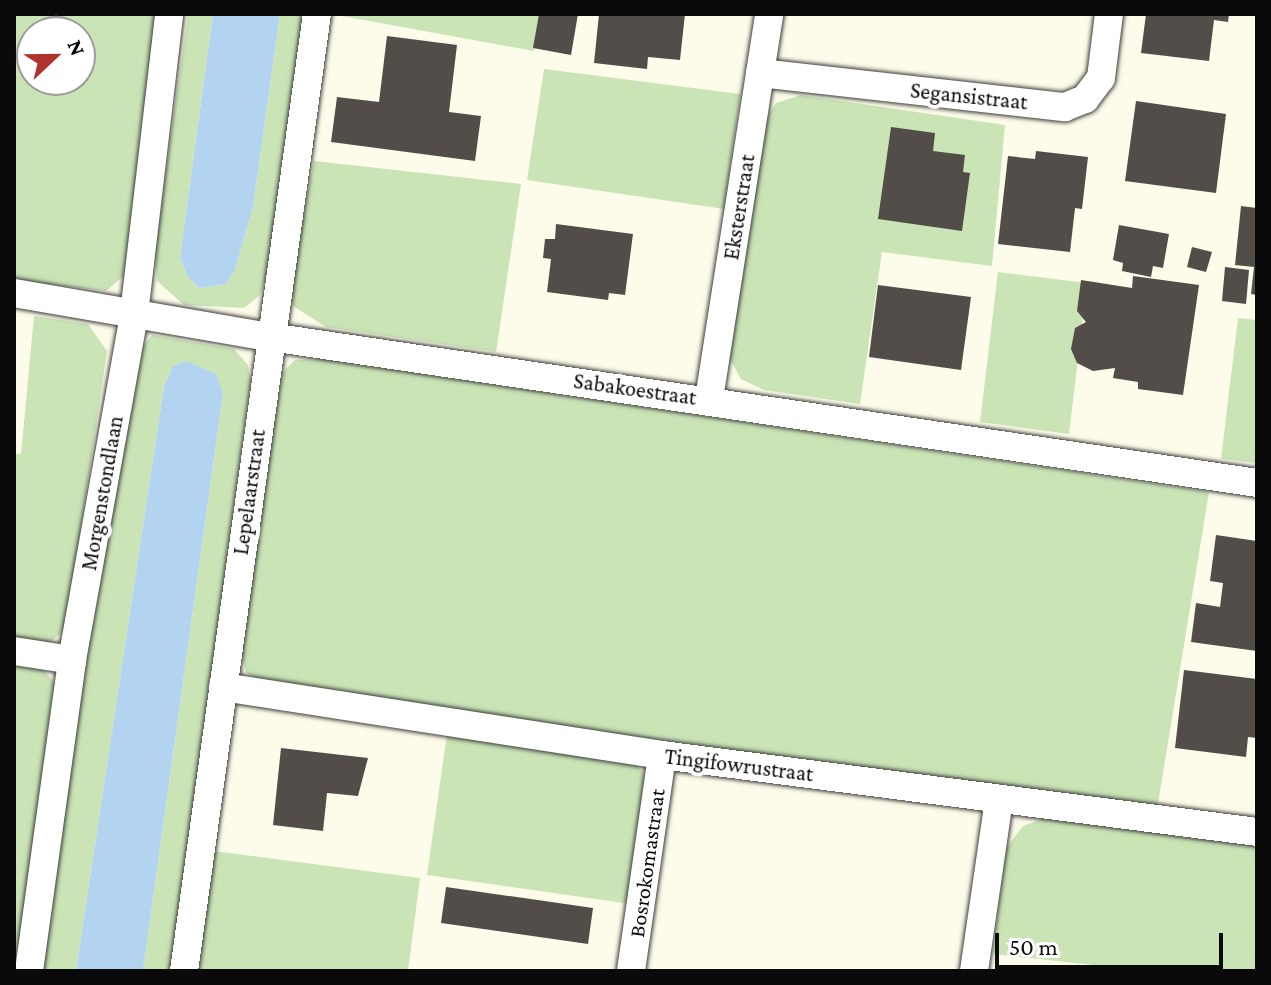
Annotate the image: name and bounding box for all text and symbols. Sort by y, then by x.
north arrow [16,16,96,96]
text: N [62,36,91,59]
street label: Segansistraat [909,77,1029,115]
street label: Eksterstraat [718,152,760,262]
street label: Sabakoestraat [572,367,698,411]
street label: Morgenstondlaan [75,414,129,572]
street label: Lepelaarstraat [227,427,271,557]
street label: Tingifowrustraat [663,743,815,787]
street label: Bosrokomastraat [623,787,671,939]
scale bar [999,917,1227,967]
text: 50 m [1009,933,1058,960]

